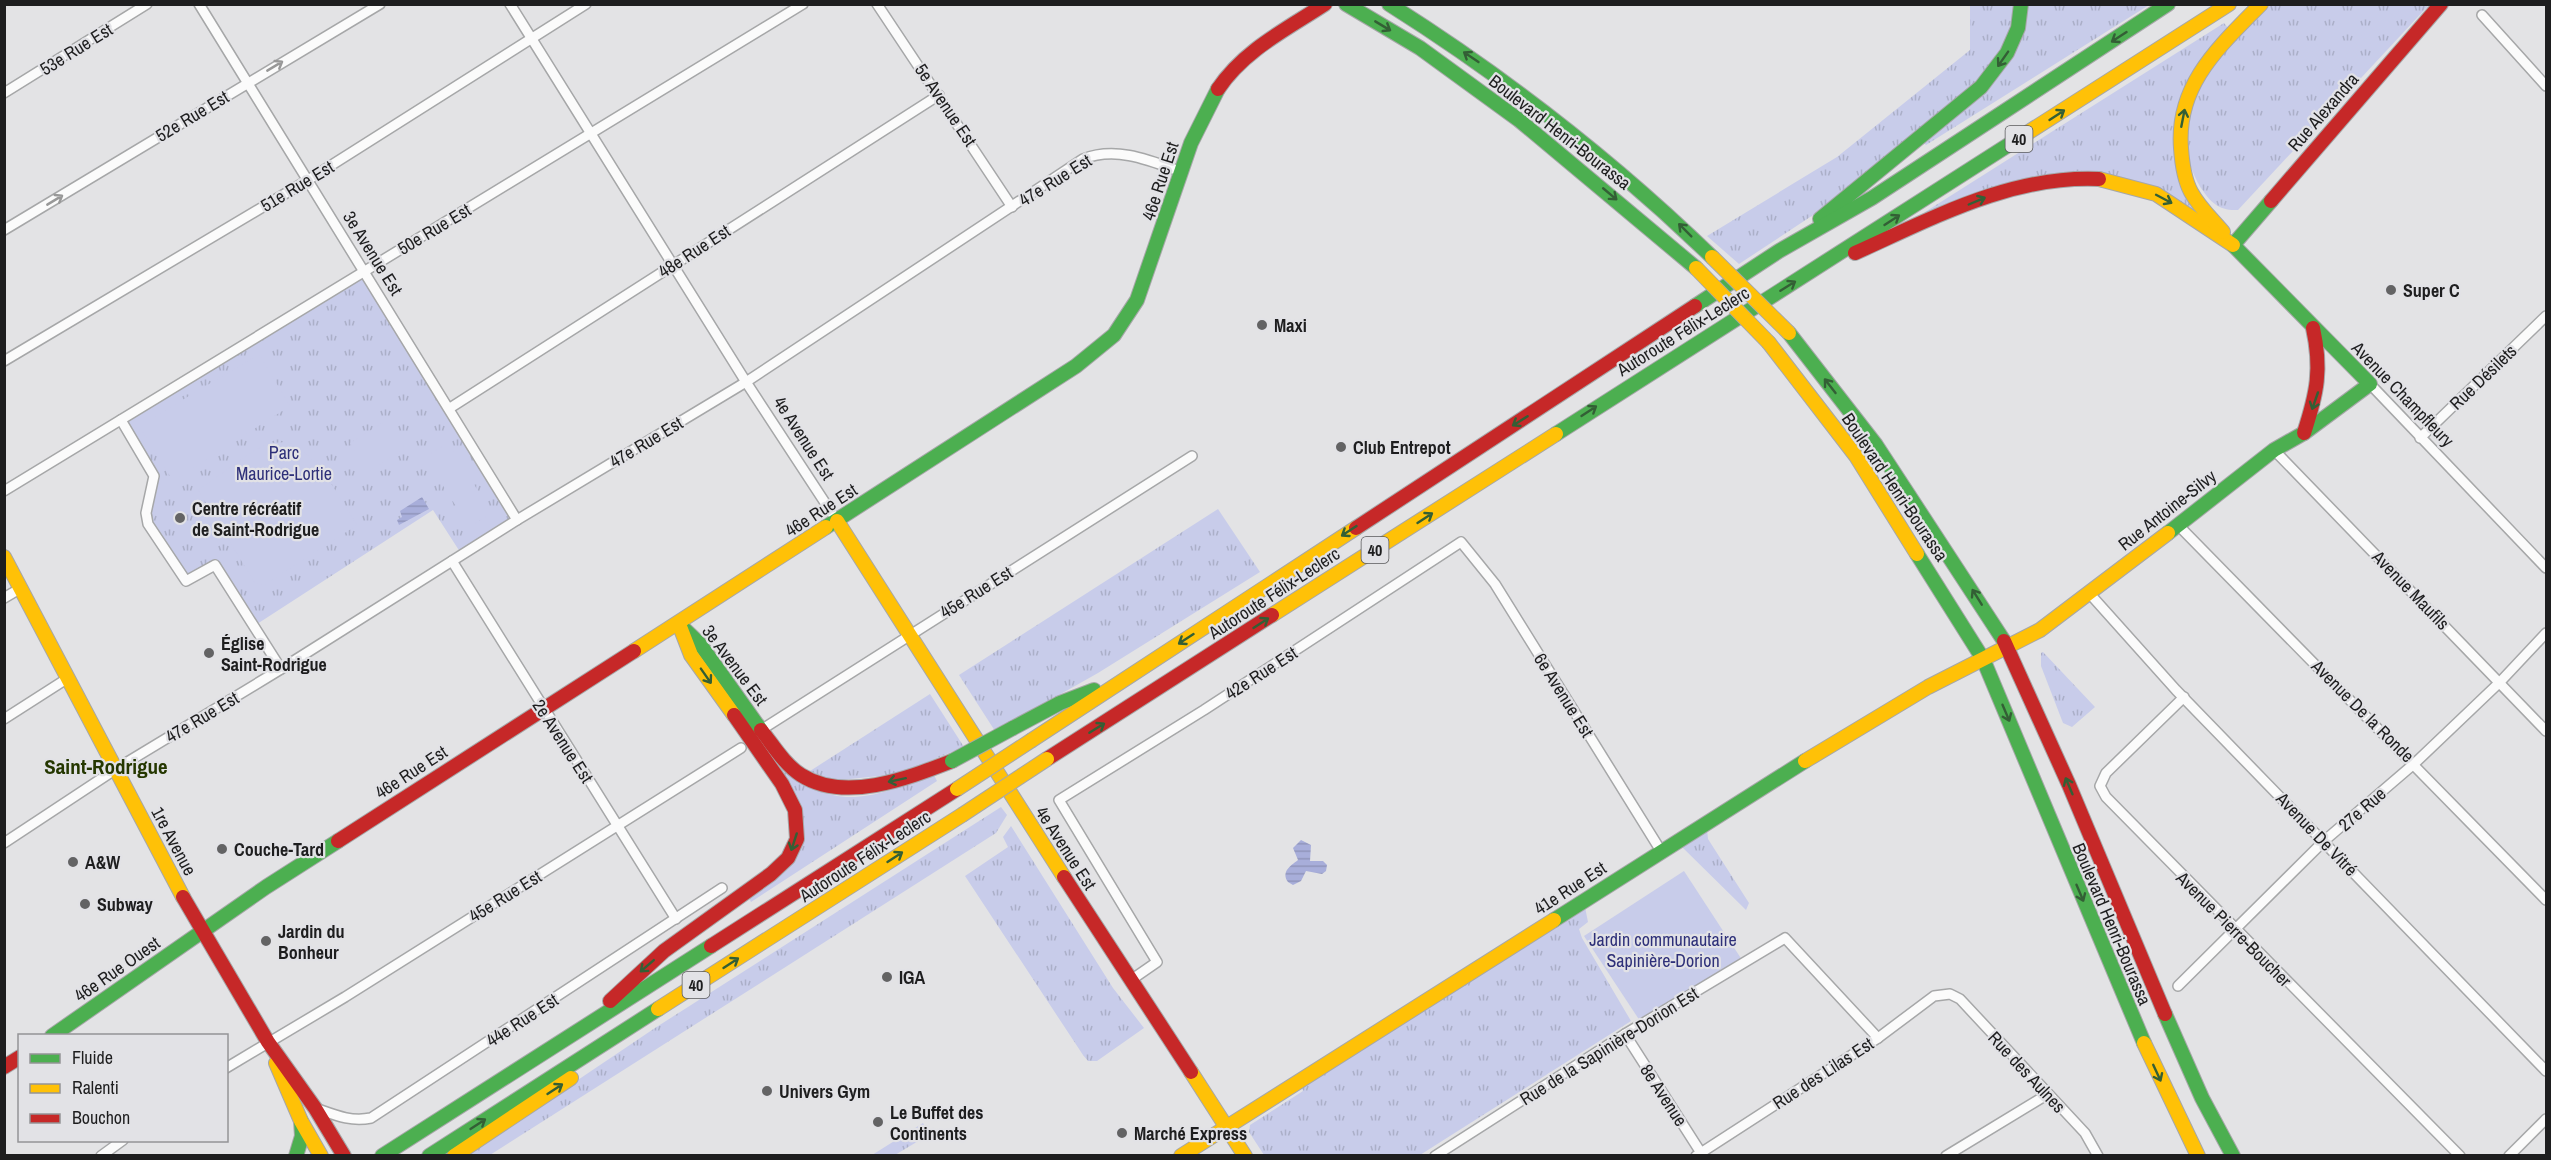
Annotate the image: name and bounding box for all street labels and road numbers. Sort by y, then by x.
street label: 53e Rue Est [35,17,117,81]
street label: 5e Avenue Est [909,59,983,151]
street label: Rue Alexandra [2282,67,2364,157]
street label: Boulevard Henri-Bourassa [1484,69,1636,195]
street label: 52e Rue Est [151,84,233,148]
road number: 40 [2006,126,2032,152]
street label: 46e Rue Est [1136,139,1184,223]
street label: 47e Rue Est [1014,148,1096,212]
street label: 51e Rue Est [256,154,338,218]
street label: 50e Rue Est [393,197,475,261]
street label: 3e Avenue Est [337,206,409,300]
street label: 48e Rue Est [653,218,735,284]
street label: Autoroute Félix-Leclerc [1611,280,1754,382]
street label: Avenue Champfleury [2346,335,2460,453]
street label: Rue Désilets [2444,339,2522,415]
street label: 4e Avenue Est [768,391,840,485]
street label: Boulevard Henri-Bourassa [1836,408,1954,566]
street label: 47e Rue Est [605,410,687,474]
street label: Rue Antoine-Silvy [2113,463,2222,556]
street label: 46e Rue Est [780,477,862,543]
road number: 40 [1362,537,1388,563]
street label: Autoroute Félix-Leclerc [1203,541,1344,645]
street label: Avenue Maufils [2366,544,2455,635]
street label: 45e Rue Est [935,560,1017,624]
street label: 3e Avenue Est [696,620,774,710]
street label: 42e Rue Est [1220,640,1302,706]
street label: 6e Avenue Est [1528,648,1600,742]
street label: Avenue De la Ronde [2305,653,2420,768]
street label: 47e Rue Est [161,685,243,749]
street label: 2e Avenue Est [527,694,599,788]
street label: 46e Rue Est [370,739,452,805]
street label: 27e Rue [2333,781,2391,837]
street label: Avenue De Vitré [2270,786,2363,881]
street label: 4e Avenue Est [1030,801,1102,895]
street label: 1re Avenue [145,802,203,880]
street label: Autoroute Félix-Leclerc [794,804,935,908]
street label: Boulevard Henri-Bourassa [2067,839,2157,1009]
street label: 41e Rue Est [1529,855,1611,921]
street label: 45e Rue Est [464,864,546,928]
street label: Avenue Pierre-Boucher [2170,865,2297,992]
street label: 46e Rue Ouest [69,930,165,1008]
road number: 40 [682,972,710,998]
street label: Rue de la Sapinière-Dorion Est [1515,981,1703,1111]
street label: 44e Rue Est [481,987,563,1053]
street label: Rue des Aulnes [1983,1026,2071,1118]
street label: Rue des Lilas Est [1768,1031,1878,1115]
street label: 8e Avenue [1635,1059,1693,1131]

